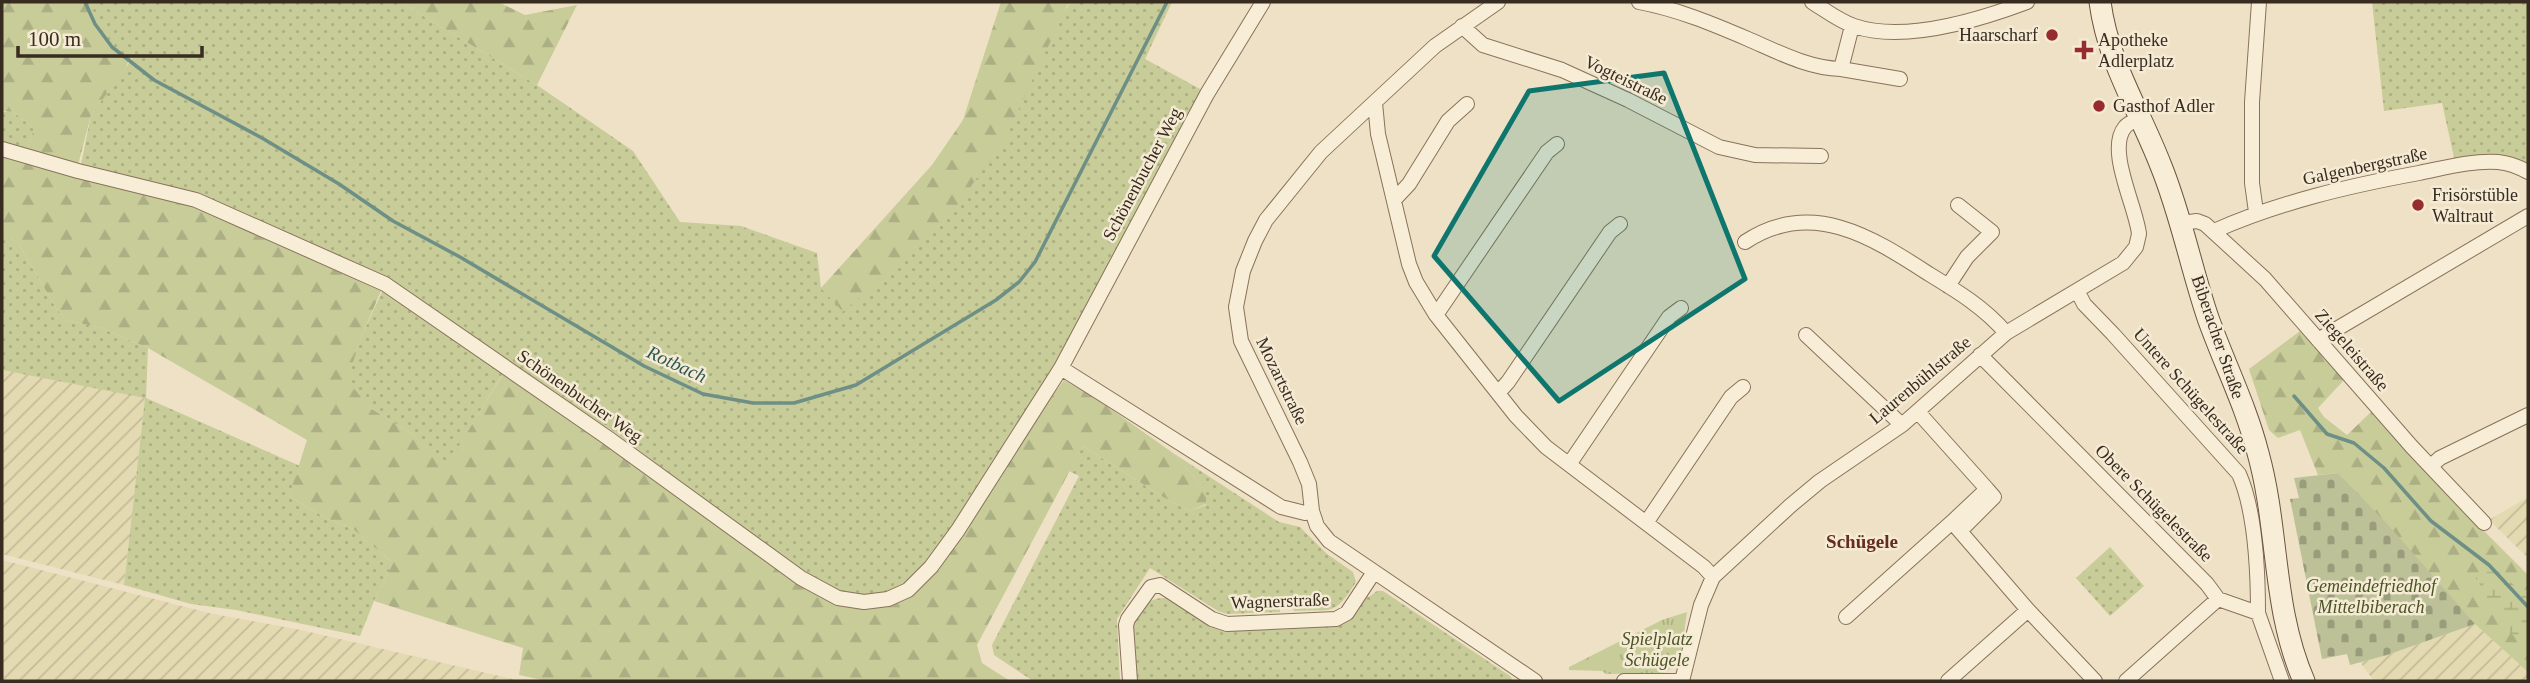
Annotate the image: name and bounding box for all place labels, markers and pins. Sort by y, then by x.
place label: Haarscharf [1959,25,2038,45]
marker: Haarscharf [2044,27,2060,43]
place label: Apotheke Adlerplatz [2098,30,2174,71]
marker: Apotheke Adlerplatz [2076,42,2092,58]
place label: Gasthof Adler [2113,96,2214,116]
marker: Gasthof Adler [2091,98,2107,114]
place label: Frisörstüble Waltraut [2432,185,2518,226]
marker: Frisörstüble Waltraut [2410,197,2426,213]

